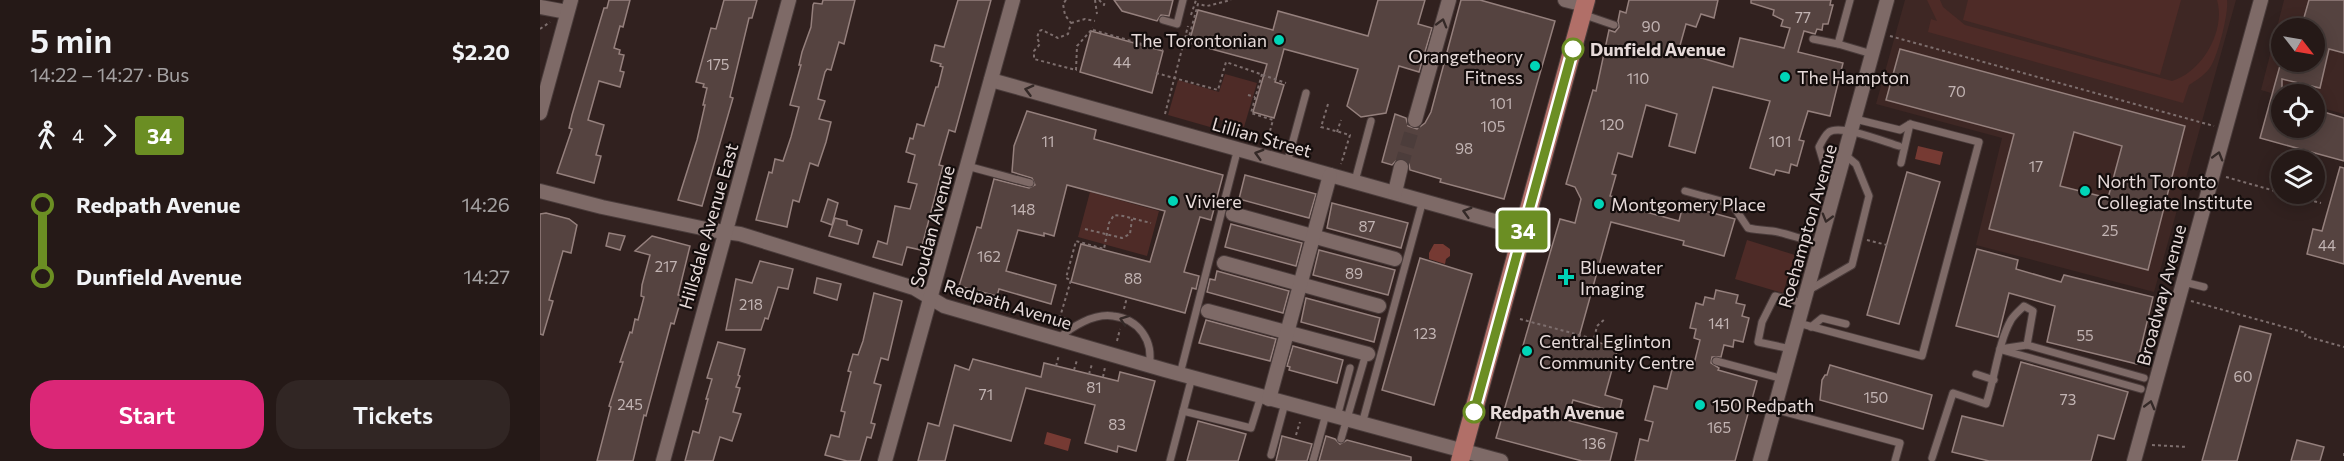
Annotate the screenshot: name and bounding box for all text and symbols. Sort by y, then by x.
house number: 77 [1795,8,1811,26]
house number: 90 [1642,17,1660,35]
one-way arrow [1435,18,1447,29]
north arrow [2271,18,2325,72]
map controls [2271,18,2325,204]
text: 5 min [30,19,112,60]
place label: The Torontonian [1131,29,1267,51]
marker: The Torontonian [1272,33,1286,47]
text: $2.20 [452,38,510,65]
marker: Dunfield Avenue [1562,38,1584,60]
place label: Dunfield Avenue [1590,38,1726,60]
place label: Orangetheory Fitness [1408,45,1523,88]
house number: 44 [1113,53,1131,71]
house number: 175 [707,55,729,73]
marker: Orangetheory Fitness [1528,59,1542,73]
text: 14:22 – 14:27 · Bus [30,62,189,86]
place label: The Hampton [1797,66,1909,88]
house number: 110 [1627,69,1649,87]
marker: The Hampton [1778,70,1792,84]
house number: 70 [1948,82,1966,100]
button: locate [2271,84,2325,138]
one-way arrow [1024,85,1034,97]
house number: 101 [1490,94,1512,112]
street label: Lillian Street [1210,112,1314,162]
house number: 120 [1600,115,1624,133]
house number: 105 [1481,117,1505,135]
icon: walk [30,119,63,152]
icon: forward [93,119,126,152]
text: 4 [72,123,84,147]
text: 34 [147,123,172,148]
house number: 11 [1042,132,1054,150]
house number: 101 [1769,132,1791,150]
house number: 98 [1455,139,1473,157]
street label: Hillsdale Avenue East [674,140,742,312]
street label: Roehampton Avenue [1773,142,1841,310]
one-way arrow [1254,149,1264,162]
button: layers [2271,150,2325,204]
one-way arrow [2211,151,2223,162]
house number: 17 [2029,157,2043,175]
street label: Soudan Avenue [905,163,959,289]
place label: North Toronto Collegiate Institute [2097,170,2252,213]
marker: North Toronto Collegiate Institute [2078,184,2092,198]
place label: Viviere [1185,190,1242,212]
text: Redpath Avenue [76,191,240,218]
text: 14:26 [462,192,510,216]
place label: Montgomery Place [1611,193,1766,215]
marker: Viviere [1166,194,1180,208]
marker: Montgomery Place [1592,197,1606,211]
house number: 148 [1011,200,1035,218]
one-way arrow [1462,207,1473,219]
line badge: 34 [1496,210,1550,250]
one-way arrow [1822,212,1834,223]
house number: 87 [1359,217,1376,235]
text: 34 [1510,218,1536,243]
house number: 25 [2102,221,2118,239]
street label: Broadway Avenue [2132,222,2190,368]
house number: 44 [2318,236,2336,254]
house number: 162 [977,247,1001,265]
place label: Bluewater Imaging [1580,256,1663,299]
house number: 217 [655,257,677,275]
text: Dunfield Avenue [76,263,242,290]
text: 14:27 [463,264,510,288]
house number: 89 [1345,264,1363,282]
marker: Bluewater Imaging [1557,268,1575,286]
house number: 88 [1124,269,1142,287]
street label: Redpath Avenue [941,274,1075,334]
house number: 218 [739,295,763,313]
one-way arrow [1119,314,1130,327]
house number: 141 [1708,314,1730,332]
house number: 123 [1413,324,1437,342]
house number: 55 [2076,326,2094,344]
place label: Central Eglinton Community Centre [1539,330,1695,373]
marker: Central Eglinton Community Centre [1520,344,1534,358]
house number: 60 [2234,367,2252,385]
house number: 81 [1086,378,1102,396]
button: Start [30,380,264,449]
button: Tickets [276,380,510,449]
house number: 71 [979,385,993,403]
house number: 150 [1864,388,1888,406]
house number: 73 [2060,390,2076,408]
place label: 150 Redpath [1712,394,1814,416]
house number: 245 [617,395,643,413]
marker: 150 Redpath [1693,398,1707,412]
one-way arrow [2142,400,2155,410]
marker: Redpath Avenue [1463,401,1485,423]
place label: Redpath Avenue [1490,401,1625,423]
house number: 83 [1108,415,1126,433]
house number: 165 [1707,418,1731,436]
house number: 136 [1582,434,1606,452]

